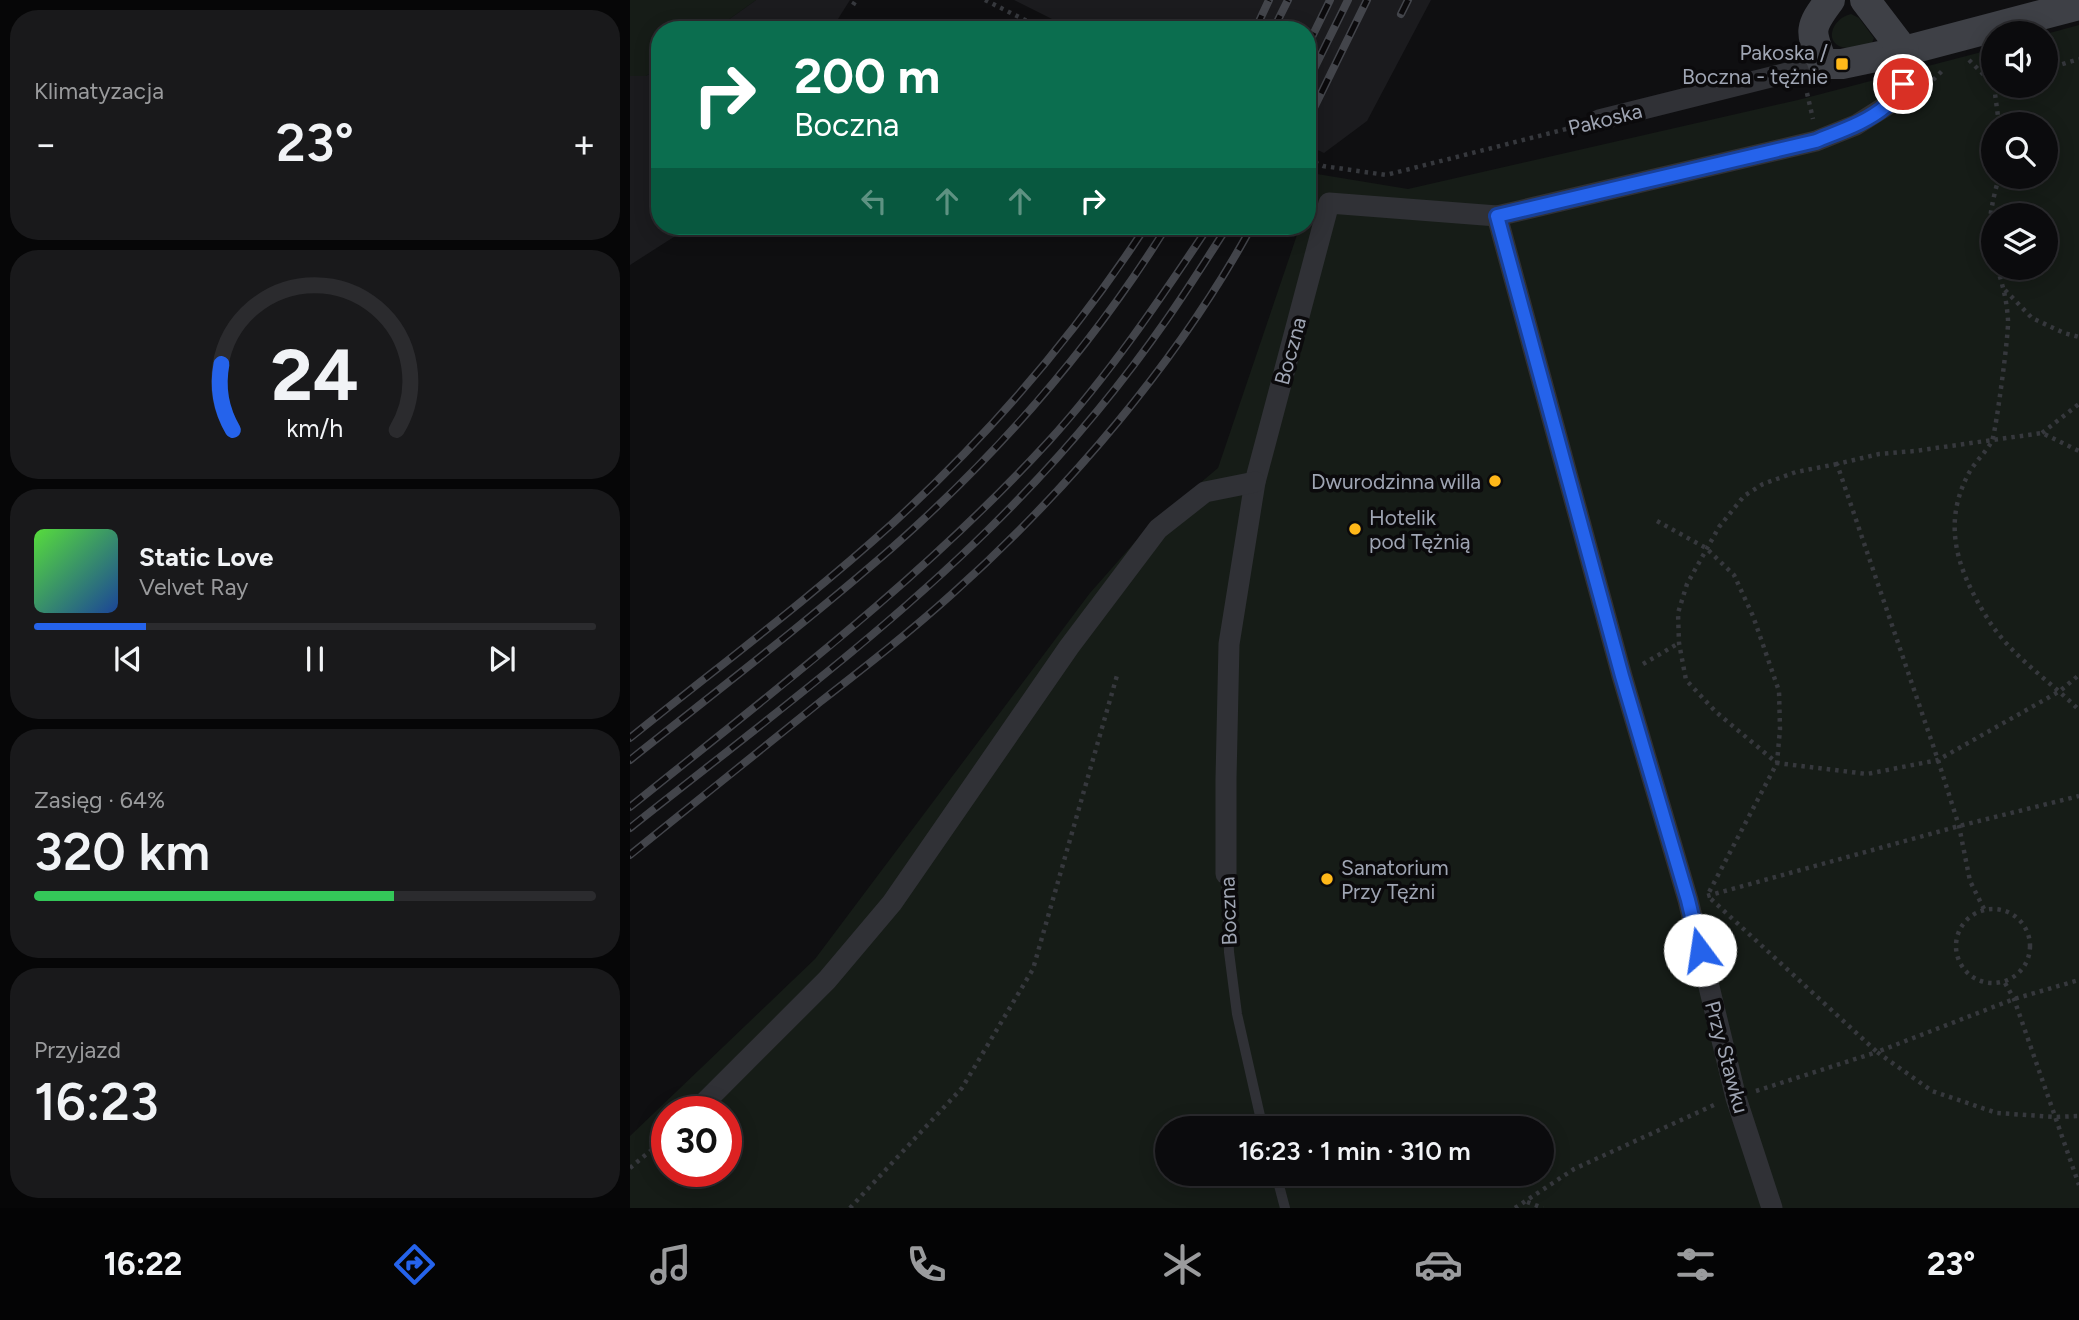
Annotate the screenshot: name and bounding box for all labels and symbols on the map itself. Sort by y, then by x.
place label: Pakoska / Boczna - tężnie [1682,40,1828,89]
pin [1873,54,1933,114]
marker: Pakoska / Boczna - tężnie [1834,56,1850,72]
street label: Pakoska [1565,98,1645,140]
street label: Boczna [1269,314,1311,388]
place label: Dwurodzinna willa [1311,469,1481,494]
marker: Dwurodzinna willa [1487,473,1503,489]
place label: Hotelik pod Tężnią [1369,505,1470,554]
marker: Hotelik pod Tężnią [1347,521,1363,537]
place label: Sanatorium Przy Tężni [1341,855,1449,904]
marker: Sanatorium Przy Tężni [1319,871,1335,887]
street label: Boczna [1214,876,1242,946]
position arrow [1663,913,1737,987]
street label: Przy Stawku [1700,998,1754,1116]
speed limit sign: 30 [651,1096,742,1187]

